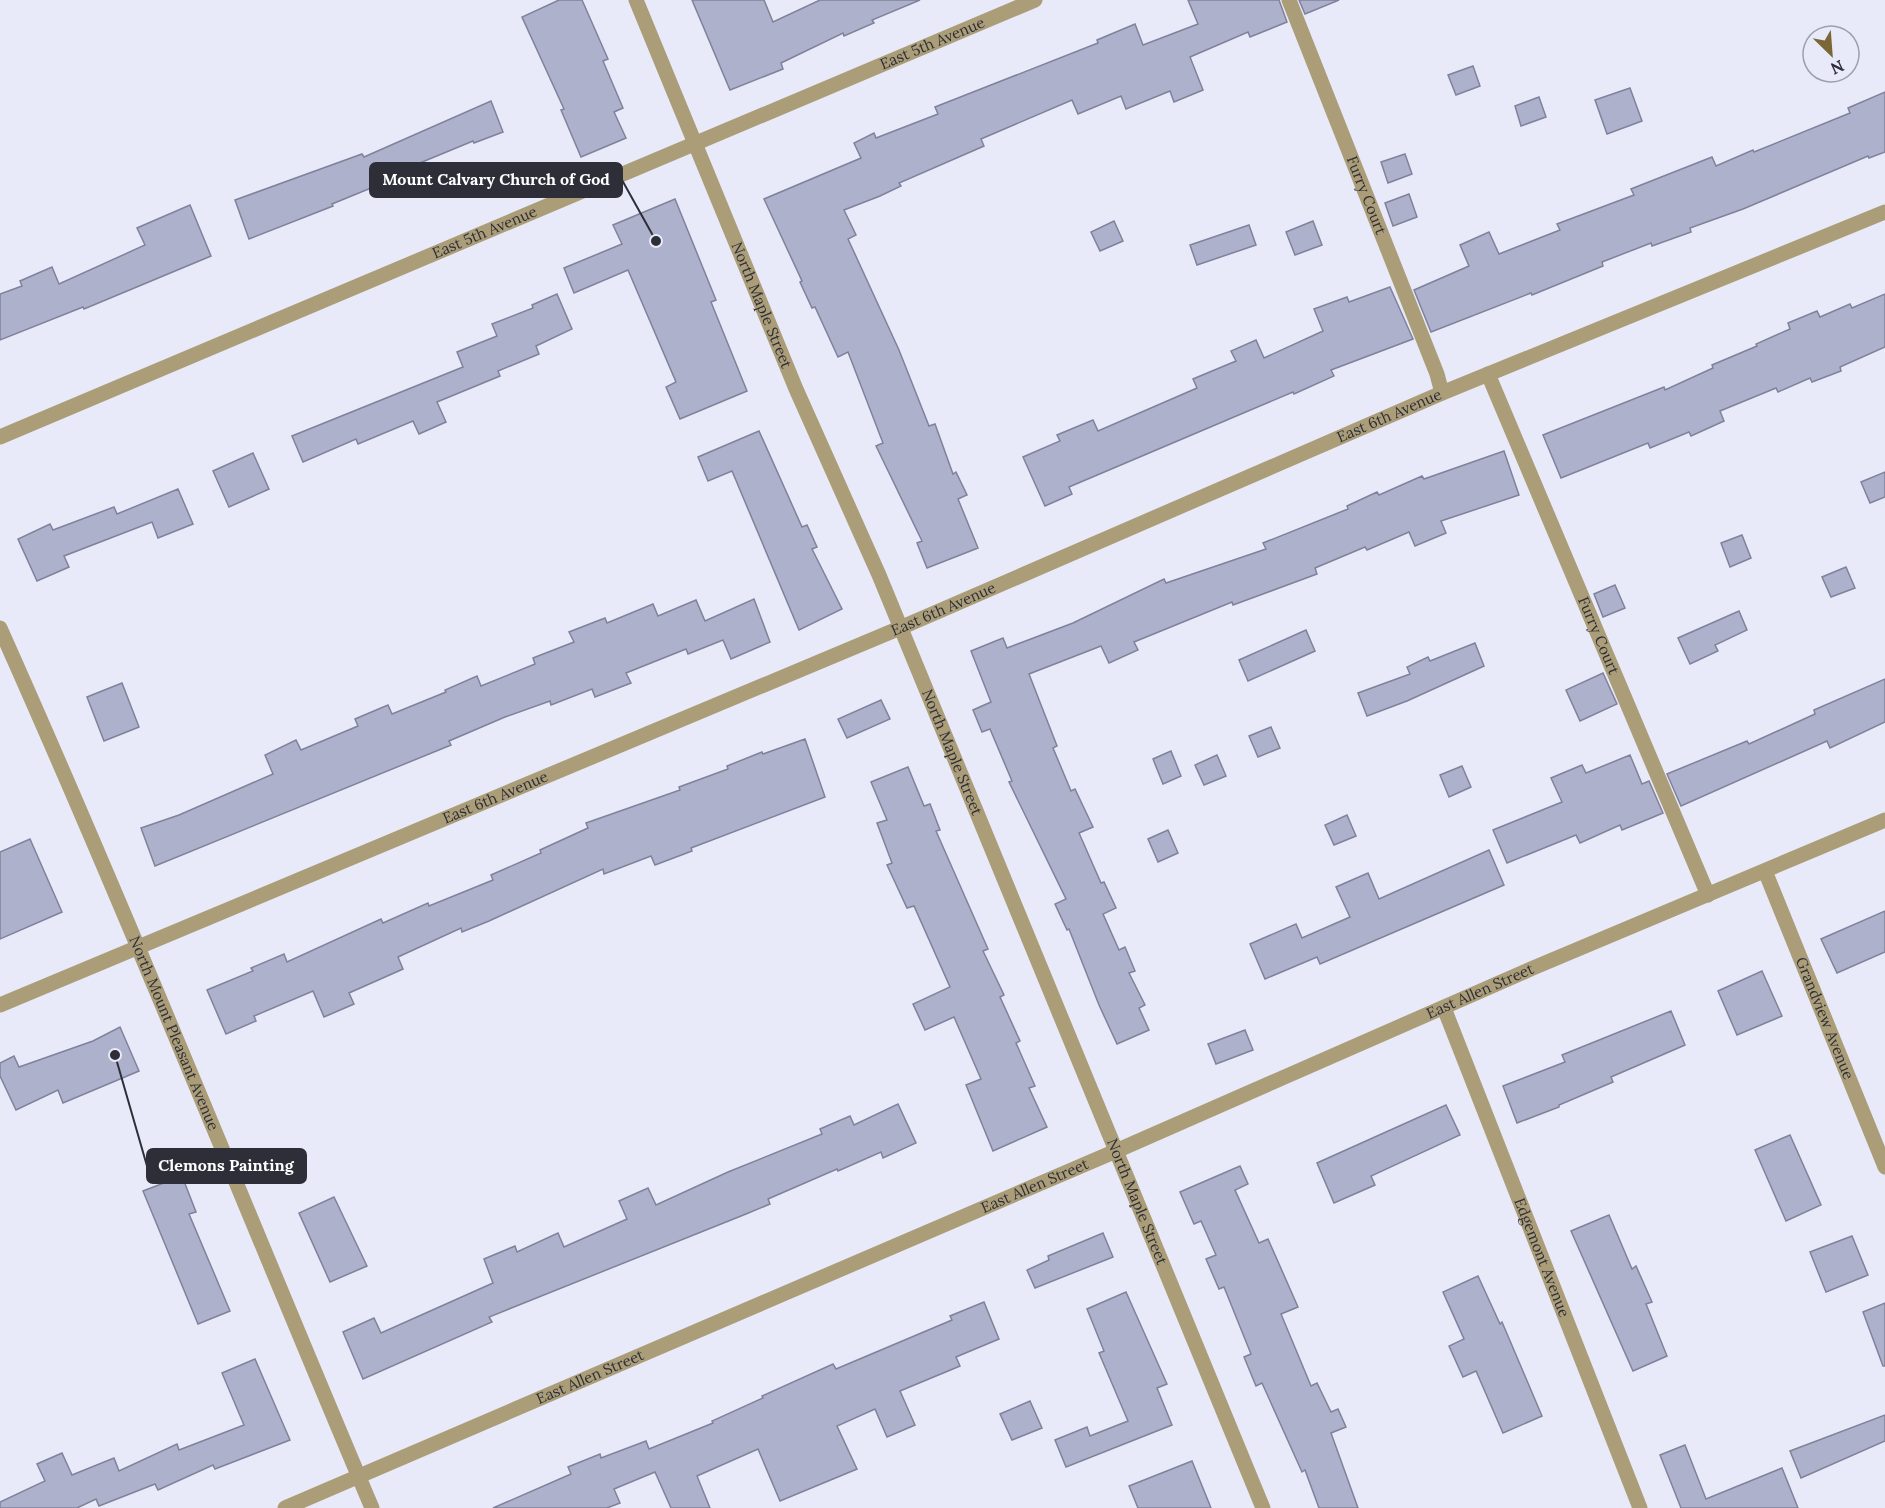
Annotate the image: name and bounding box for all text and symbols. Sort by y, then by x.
street label: East 5th Avenue [877,12,987,73]
north arrow [1801,24,1861,84]
text: N [1828,56,1847,79]
street label: Furry Court [1343,153,1391,237]
callout: Mount Calvary Church of God [370,163,622,197]
text: Mount Calvary Church of God [382,169,610,189]
street label: East 5th Avenue [429,201,540,262]
street label: North Maple Street [728,239,796,371]
street label: East 6th Avenue [1334,384,1444,446]
street label: East 6th Avenue [888,578,998,640]
street label: Furry Court [1574,594,1624,677]
street label: North Maple Street [918,686,987,818]
street label: East 6th Avenue [440,767,551,828]
street label: North Mount Pleasant Avenue [125,933,223,1133]
street label: Grandview Avenue [1792,954,1858,1082]
street label: East Allen Street [1423,959,1537,1023]
street label: North Maple Street [1103,1136,1172,1268]
callout: Clemons Painting [147,1149,306,1183]
street label: East Allen Street [978,1154,1091,1217]
text: Clemons Painting [158,1155,295,1175]
street label: Edgemont Avenue [1510,1195,1574,1320]
street label: East Allen Street [533,1345,647,1408]

